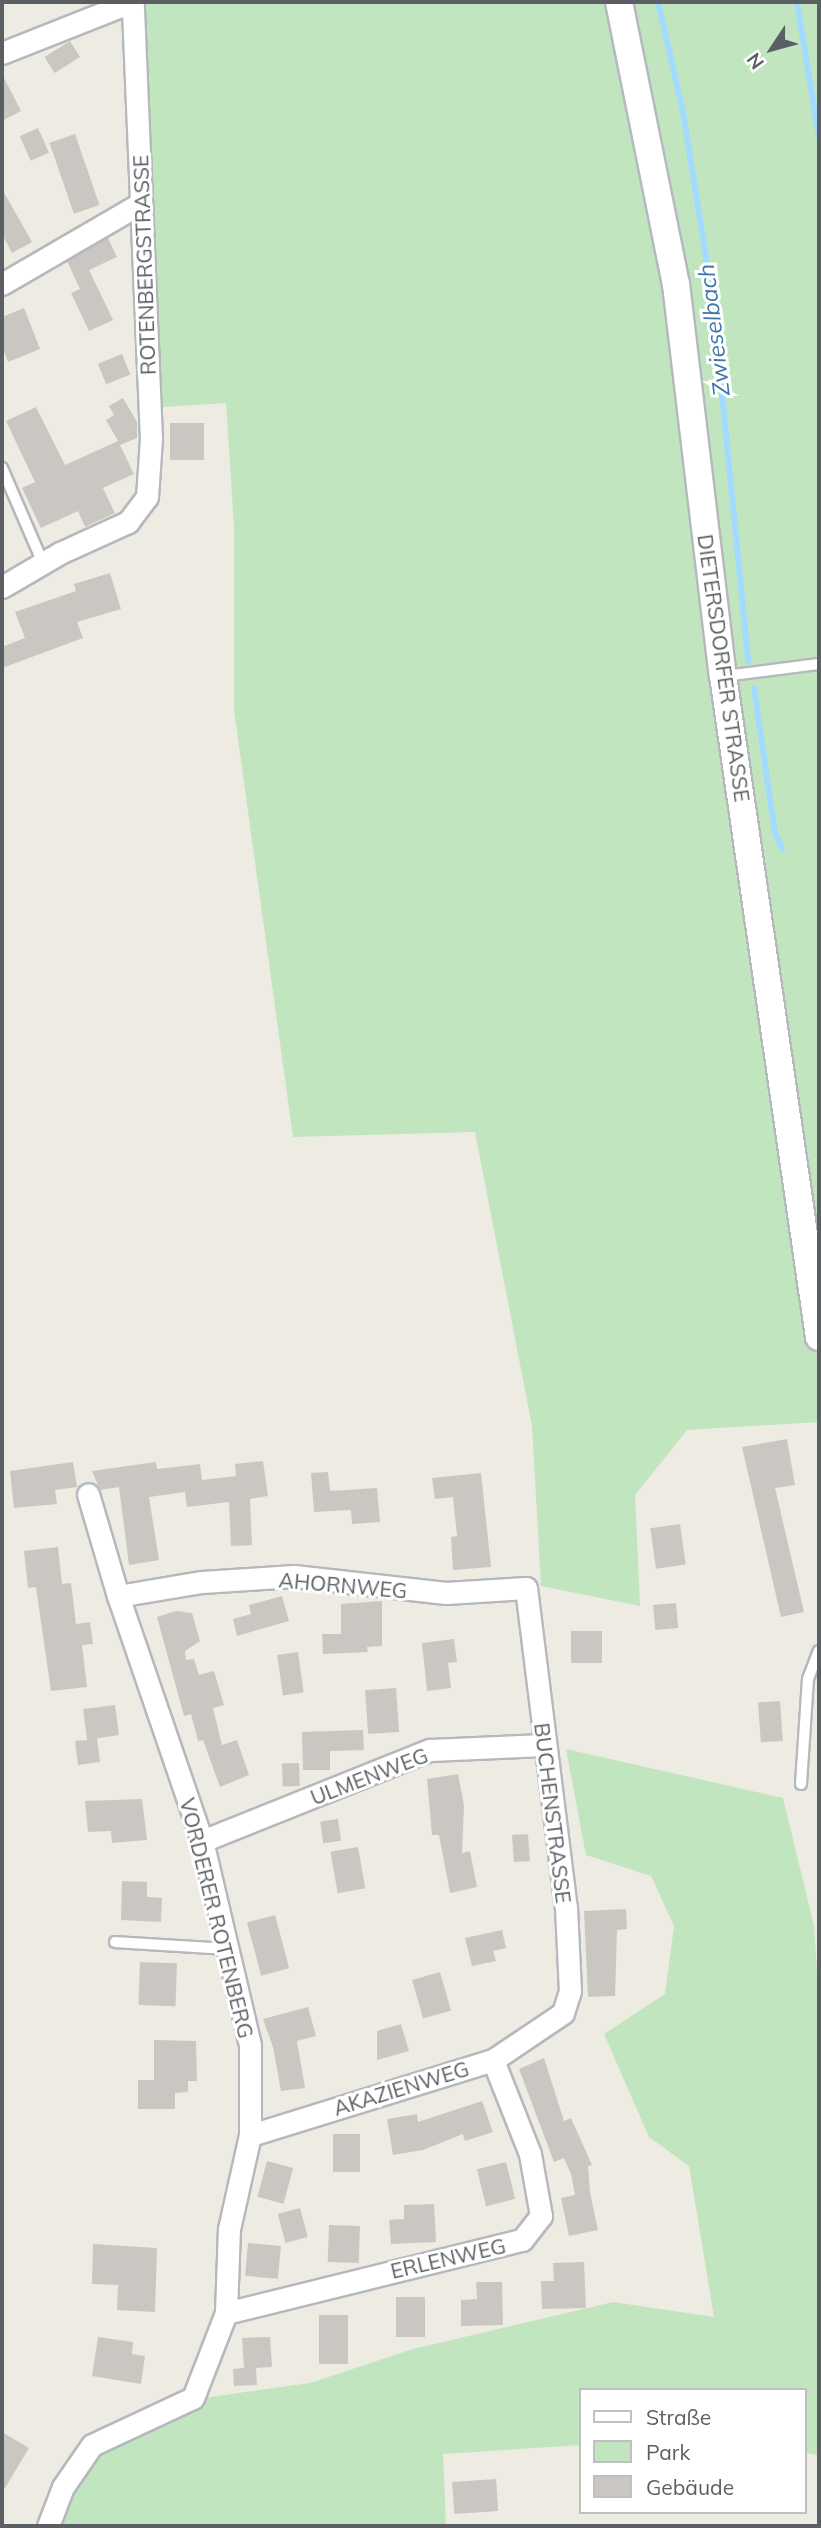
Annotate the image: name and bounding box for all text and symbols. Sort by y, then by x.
north arrow [737,14,807,84]
text: N [741,48,769,74]
street label: ROTENBERGSTRASSE [128,154,160,376]
water label: Zwieselbach [692,262,736,398]
street label: DIETERSDORFER STRASSE [693,533,755,803]
street label: AHORNWEG [278,1567,408,1603]
street label: BUCHENSTRASSE [529,1721,577,1905]
street label: ULMENWEG [307,1742,431,1810]
street label: VORDERER ROTENBERG [175,1795,259,2041]
street label: AKAZIENWEG [330,2055,472,2121]
street label: ERLENWEG [388,2233,508,2283]
legend [580,2388,807,2514]
text: Straße [646,2404,711,2430]
text: Park [646,2439,690,2465]
text: Gebäude [646,2474,734,2500]

